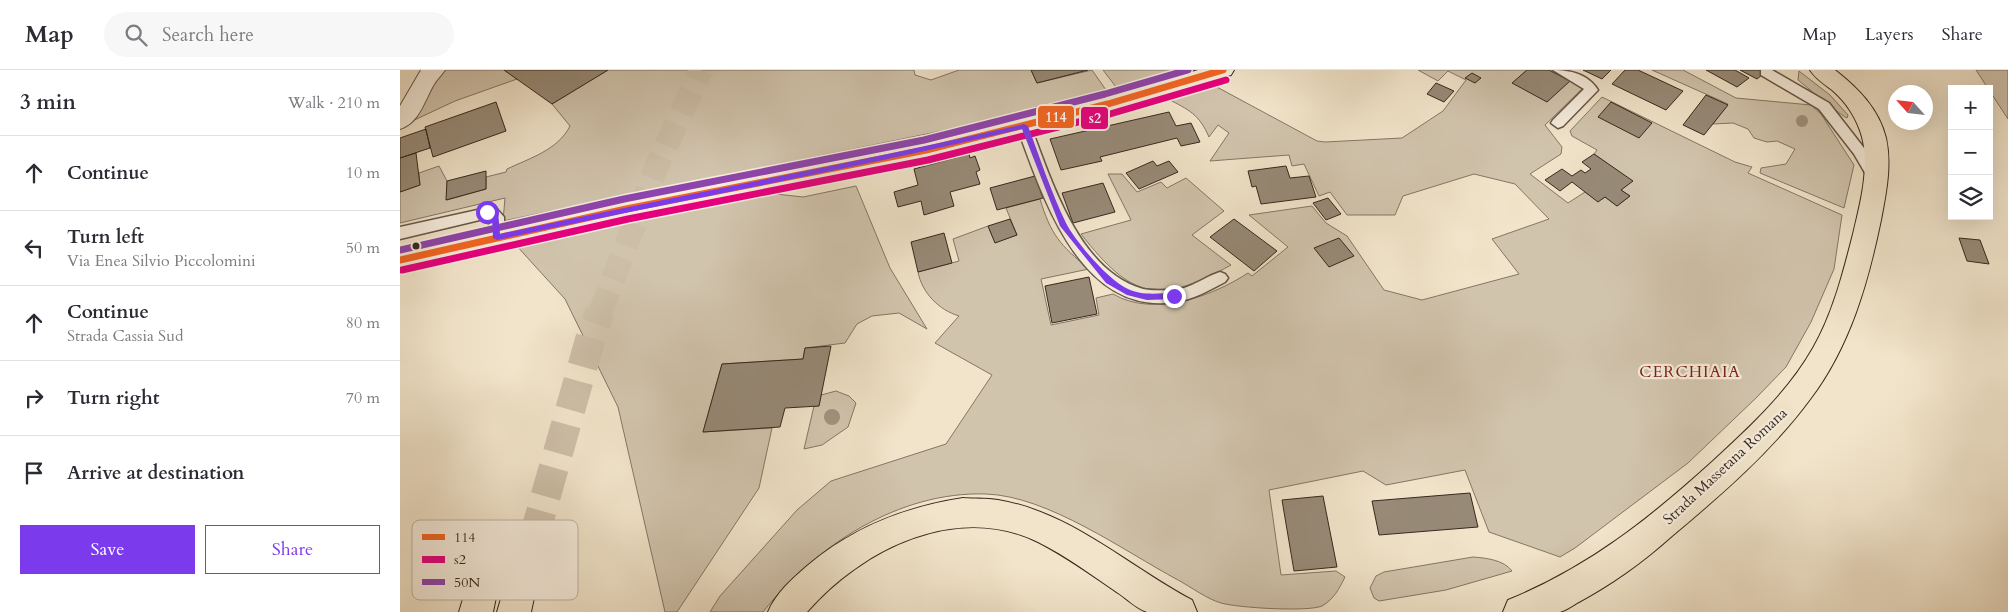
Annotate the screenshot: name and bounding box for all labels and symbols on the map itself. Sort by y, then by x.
north arrow [1888,85,1933,130]
line badge: 114 [1037,105,1075,129]
line badge: s2 [1080,106,1109,130]
text: 114 [1045,108,1067,127]
text: s2 [1089,109,1101,128]
route start [476,201,499,224]
unlabelled marker [411,241,421,251]
route end [1163,285,1186,308]
district label: CERCHIAIA [1639,361,1741,383]
street label: Strada Massetana Romana [1659,403,1792,529]
legend [412,520,578,600]
text: 114 [454,528,476,547]
text: s2 [454,550,466,569]
text: 50N [454,573,480,592]

